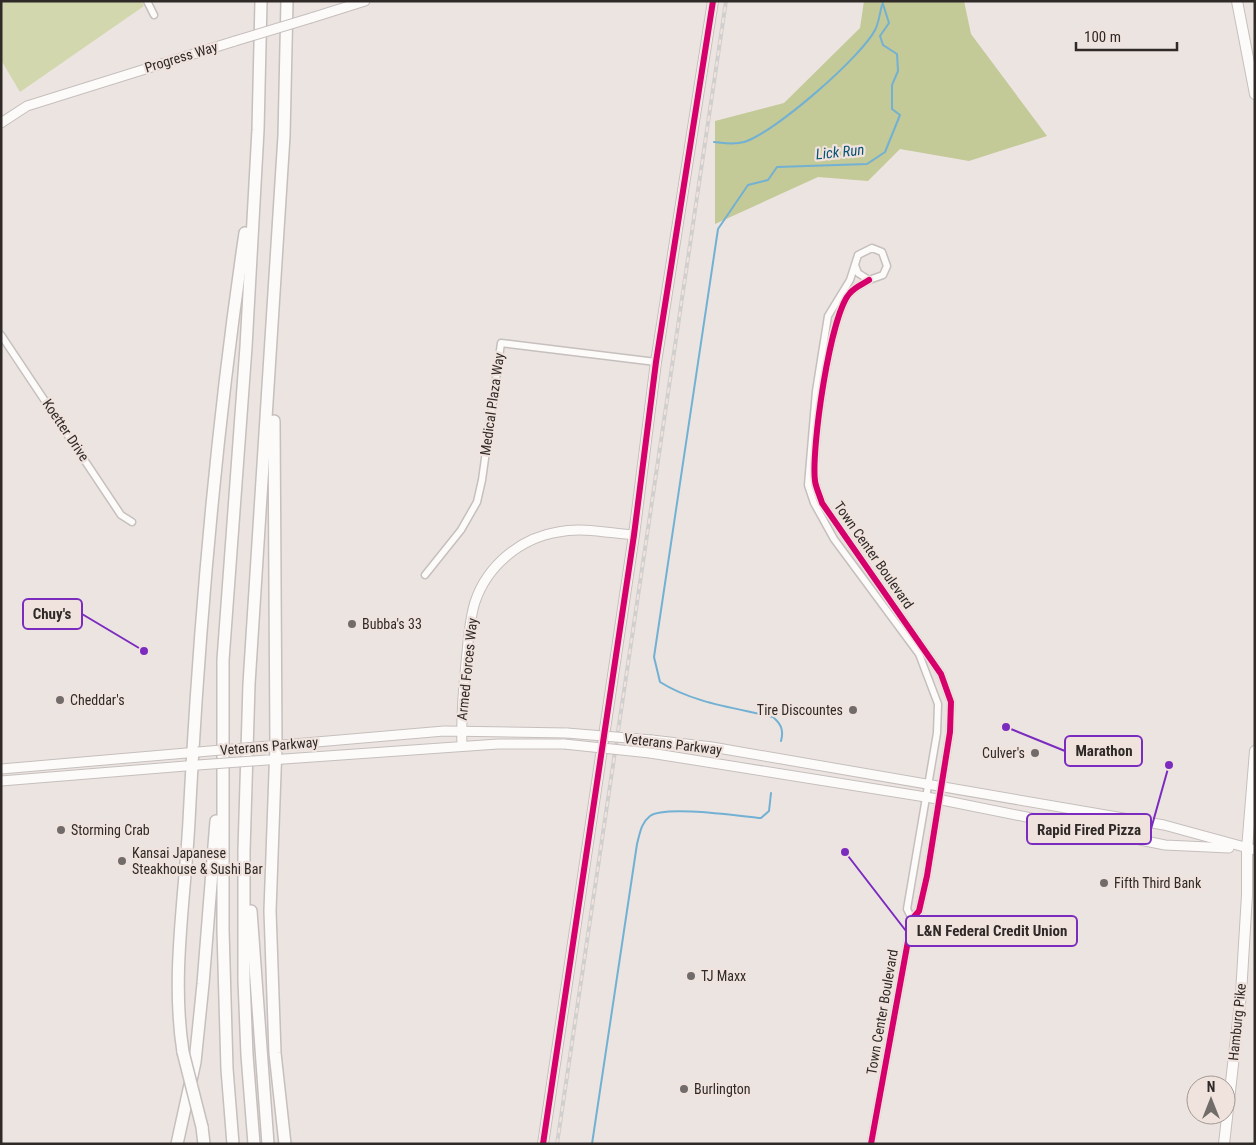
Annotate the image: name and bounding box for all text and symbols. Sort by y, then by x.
scale bar [1076,20,1177,52]
text: 100 m [1084,28,1121,46]
street label: Progress Way [143,38,220,76]
water label: Lick Run [815,141,865,163]
street label: Medical Plaza Way [477,351,507,456]
street label: Koetter Drive [39,396,93,464]
street label: Town Center Boulevard [831,498,917,612]
callout: Chuy's [23,599,82,629]
text: Chuy's [33,605,72,623]
place label: Bubba's 33 [362,616,422,632]
street label: Armed Forces Way [454,617,480,721]
marker: Bubba's 33 [346,618,358,630]
place label: Cheddar's [70,692,125,708]
marker: Cheddar's [54,694,66,706]
place label: Tire Discountes [757,702,843,718]
marker: Tire Discountes [847,704,859,716]
street label: Veterans Parkway [623,730,723,758]
street label: Veterans Parkway [219,734,319,758]
callout: Marathon [1065,736,1142,766]
text: Marathon [1075,742,1133,760]
place label: Culver's [982,745,1025,761]
marker: Culver's [1029,747,1041,759]
callout: Rapid Fired Pizza [1027,814,1151,844]
text: Rapid Fired Pizza [1037,821,1141,839]
place label: Storming Crab [71,822,150,838]
marker: Storming Crab [55,824,67,836]
place label: Kansai Japanese Steakhouse & Sushi Bar [132,845,263,877]
marker: Kansai Japanese Steakhouse & Sushi Bar [116,855,128,867]
place label: Fifth Third Bank [1114,875,1202,891]
marker: Fifth Third Bank [1098,877,1110,889]
callout: L&N Federal Credit Union [906,916,1077,946]
text: L&N Federal Credit Union [917,922,1067,940]
street label: Town Center Boulevard [863,948,901,1076]
place label: TJ Maxx [701,968,746,984]
marker: TJ Maxx [685,970,697,982]
street label: Hamburg Pike [1225,982,1249,1061]
north arrow [1186,1075,1236,1125]
text: N [1207,1079,1215,1095]
place label: Burlington [694,1081,751,1097]
marker: Burlington [678,1083,690,1095]

